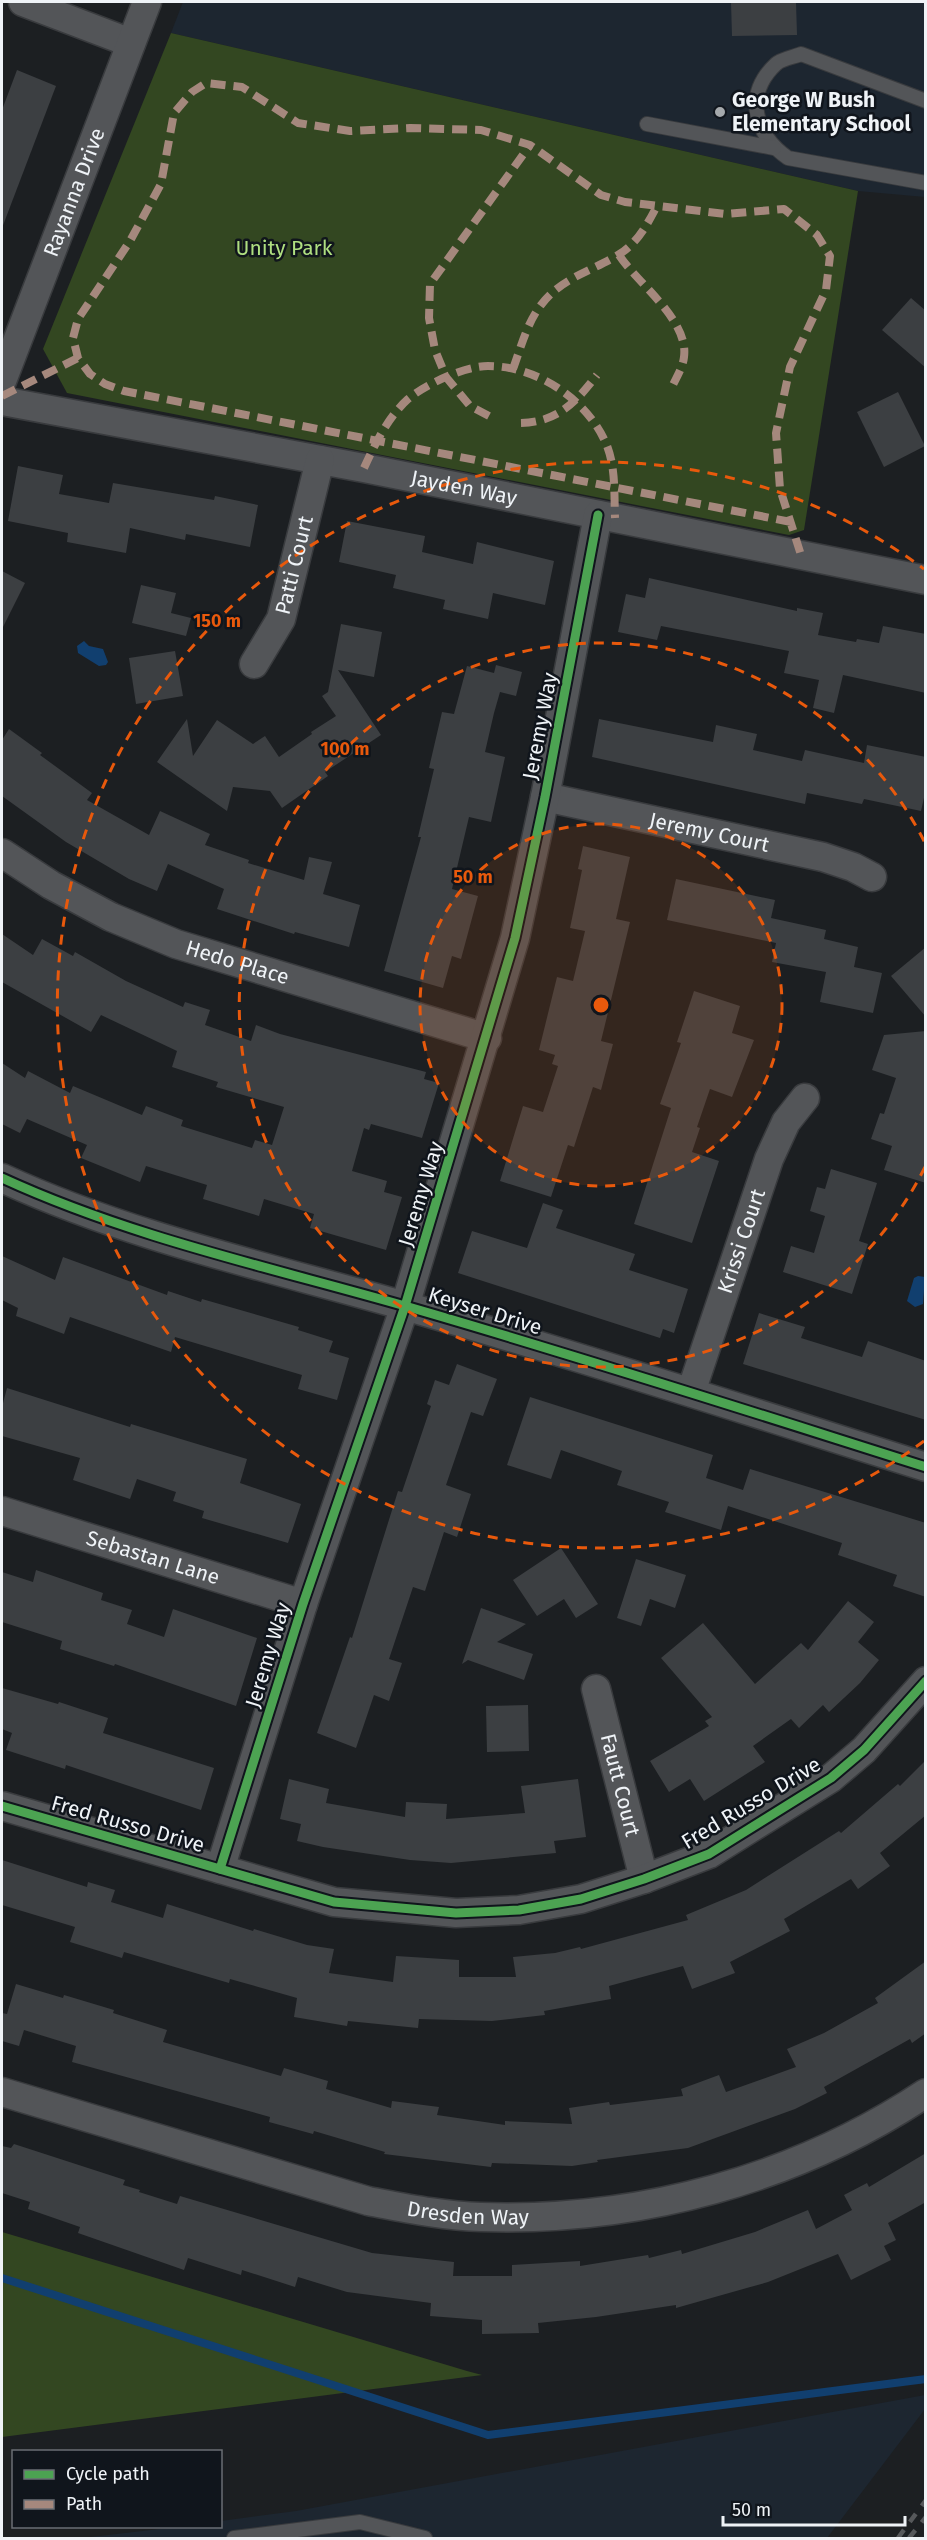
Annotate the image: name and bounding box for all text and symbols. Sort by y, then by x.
place label: George W Bush Elementary School [732,87,911,137]
marker: George W Bush Elementary School [713,105,727,119]
street label: Rayanna Drive [38,124,111,260]
park label: Unity Park [236,235,333,261]
street label: Jayden Way [408,465,520,511]
street label: Patti Court [270,513,319,617]
text: 150 m [193,610,241,632]
street label: Jeremy Way [517,670,563,782]
text: 100 m [321,738,369,760]
street label: Jeremy Court [647,807,772,858]
text: 50 m [453,866,493,888]
street label: Hedo Place [183,935,292,990]
centre of rings [591,995,611,1015]
street label: Jeremy Way [393,1138,450,1250]
street label: Krissi Court [712,1185,771,1297]
street label: Keyser Drive [425,1281,545,1341]
street label: Sebastan Lane [83,1525,223,1590]
street label: Jeremy Way [240,1599,297,1711]
street label: Fautt Court [595,1731,646,1839]
street label: Fred Russo Drive [677,1751,825,1855]
street label: Fred Russo Drive [48,1790,208,1858]
street label: Dresden Way [405,2196,530,2230]
legend [12,2450,222,2528]
text: Cycle path [66,2463,150,2485]
scale bar [723,2489,904,2527]
text: Path [66,2493,102,2515]
text: 50 m [732,2499,771,2521]

